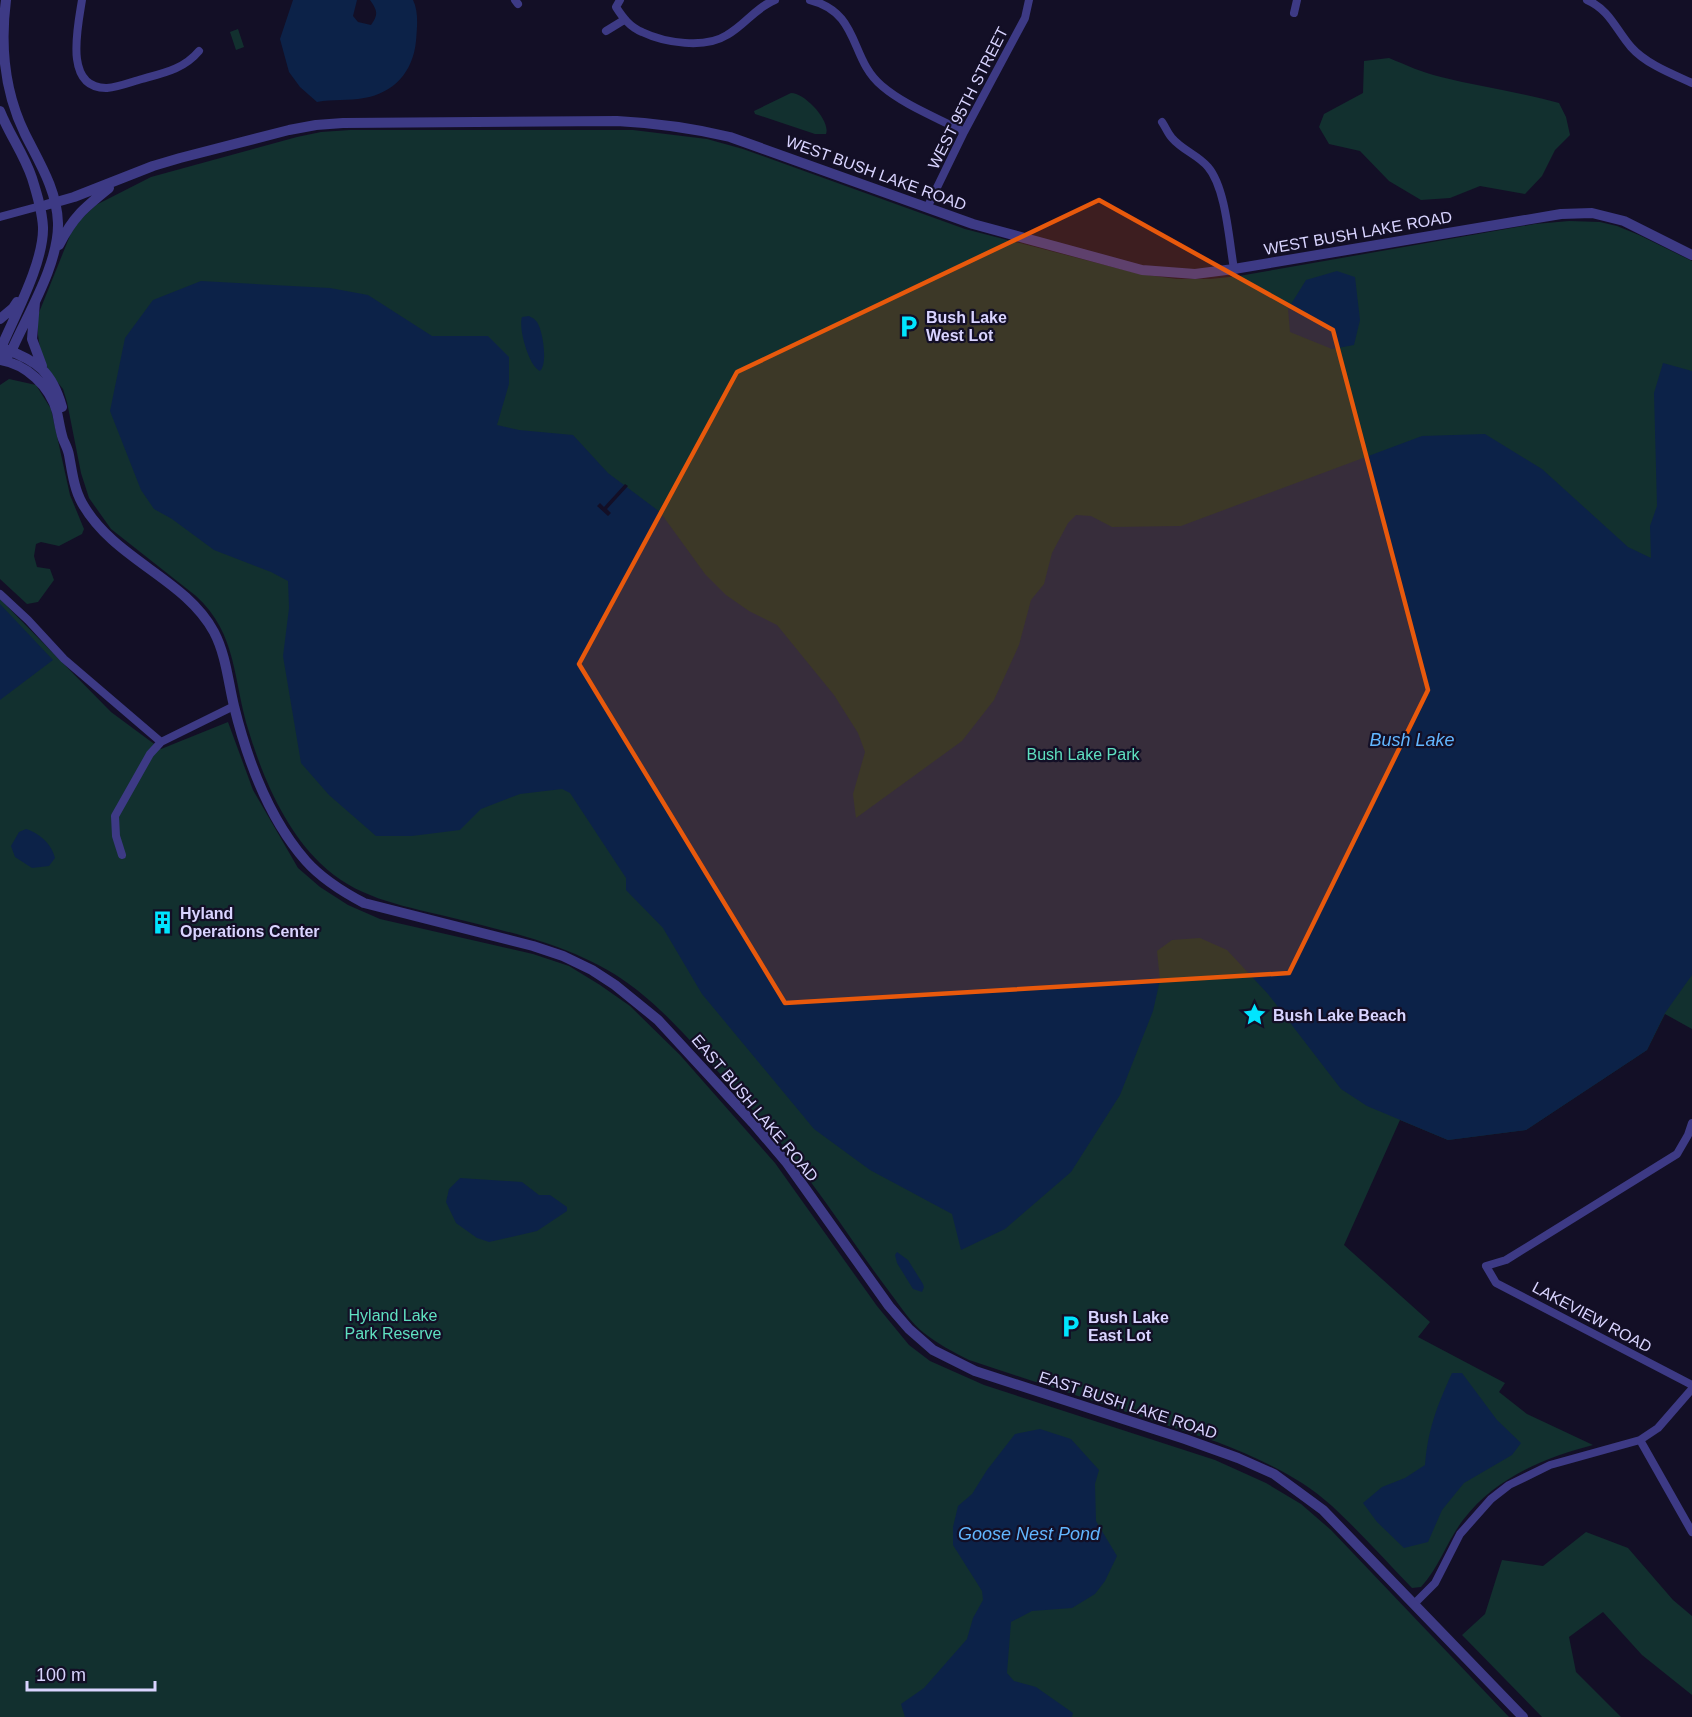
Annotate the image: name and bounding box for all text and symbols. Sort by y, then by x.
street label: WEST 95TH STREET [925,24,1011,172]
street label: WEST BUSH LAKE ROAD [783,132,969,214]
street label: WEST BUSH LAKE ROAD [1263,208,1453,258]
place label: Bush Lake West Lot [926,309,1007,344]
parking icon: Bush Lake West Lot [895,313,921,339]
water label: Bush Lake [1369,730,1455,750]
park label: Bush Lake Park [1027,746,1140,763]
place label: Hyland Operations Center [180,905,320,940]
building icon: Hyland Operations Center [149,909,175,935]
place icon: Bush Lake Beach [1242,1002,1268,1028]
place label: Bush Lake Beach [1273,1007,1406,1024]
street label: EAST BUSH LAKE ROAD [689,1031,821,1185]
street label: LAKEVIEW ROAD [1530,1278,1654,1356]
park label: Hyland Lake Park Reserve [345,1307,442,1342]
place label: Bush Lake East Lot [1088,1309,1169,1344]
parking icon: Bush Lake East Lot [1057,1313,1083,1339]
street label: EAST BUSH LAKE ROAD [1037,1368,1219,1442]
water label: Goose Nest Pond [958,1524,1101,1544]
scale bar [27,1654,154,1692]
text: 100 m [36,1665,86,1685]

